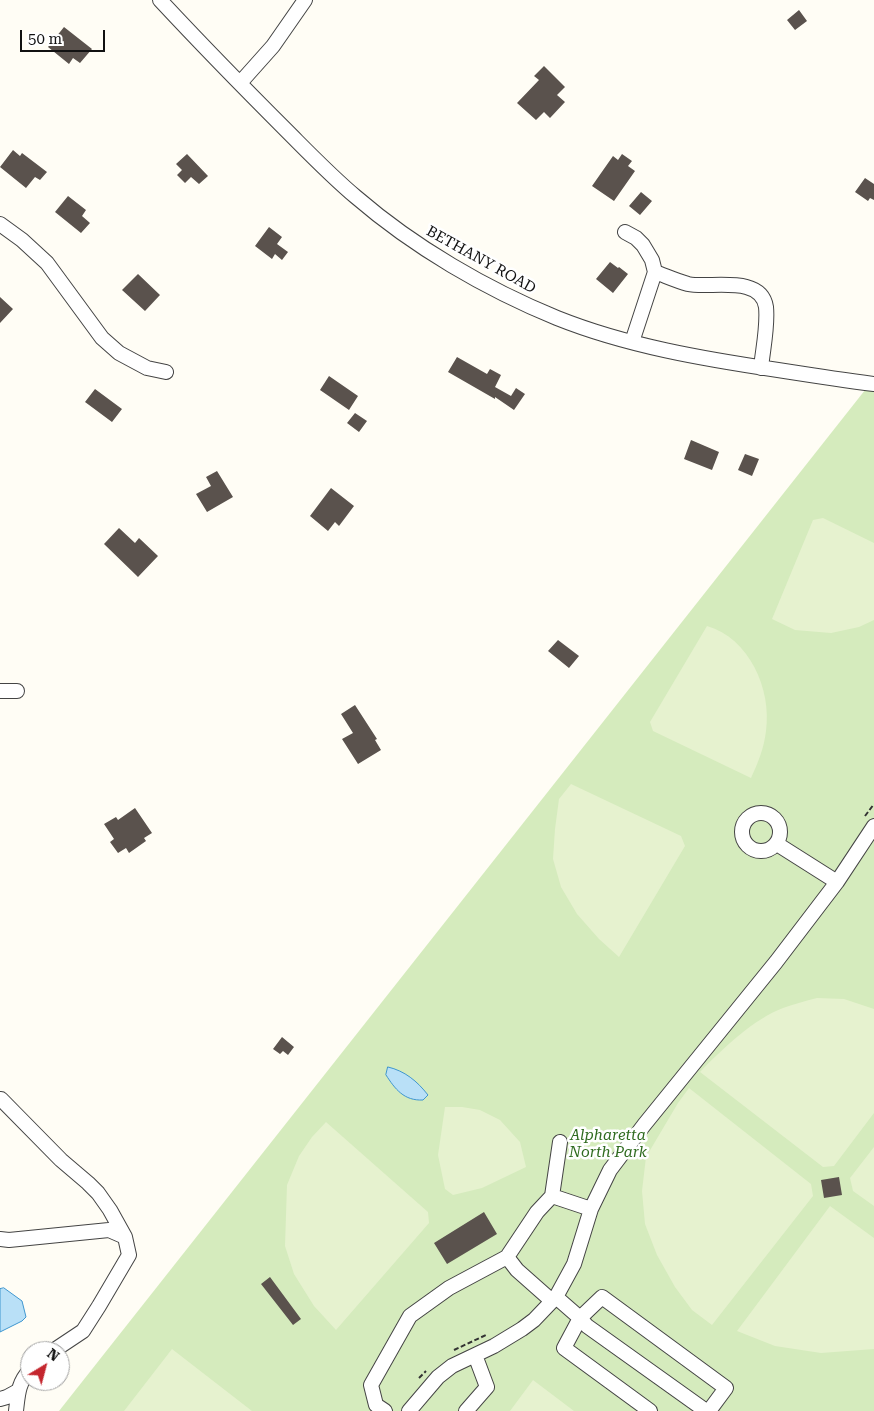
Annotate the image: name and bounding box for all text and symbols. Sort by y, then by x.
scale bar [22,20,108,52]
text: 50 m [28,30,62,48]
street label: BETHANY ROAD [423,222,539,298]
park label: Alpharetta North Park [569,1127,647,1162]
north arrow [20,1341,70,1391]
text: N [44,1345,63,1364]

